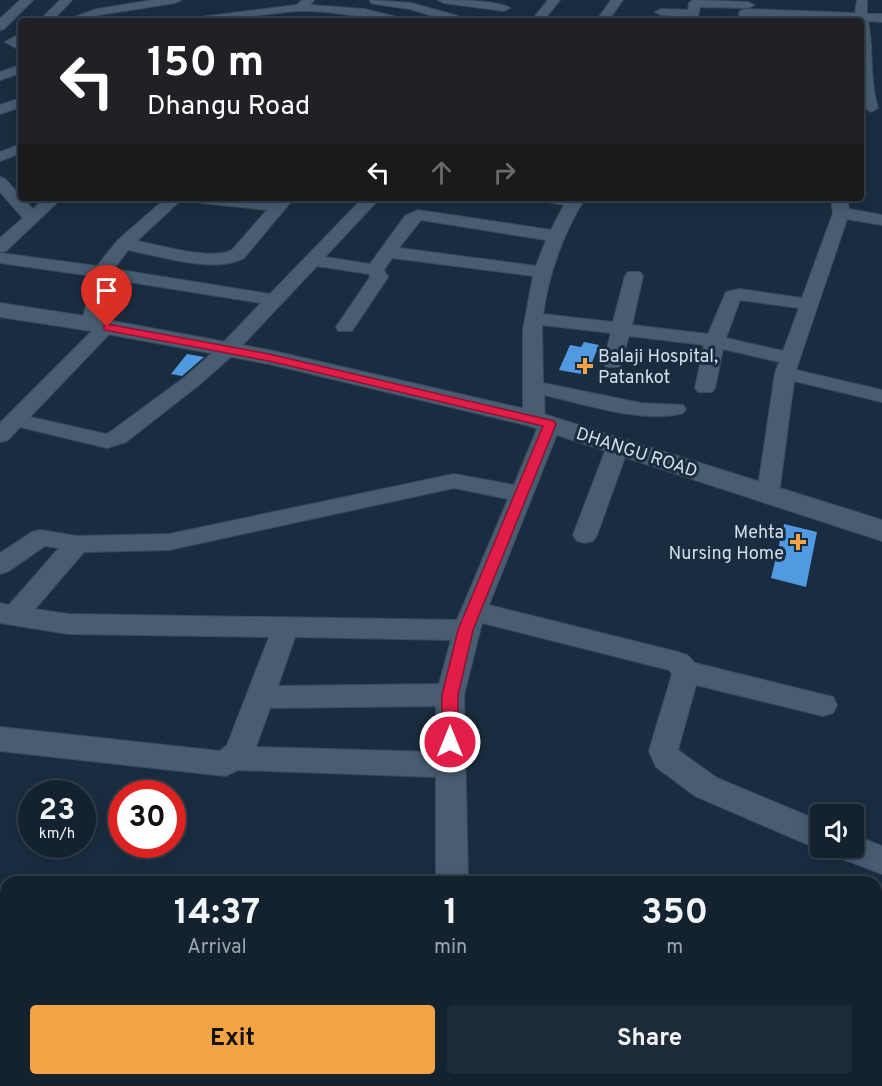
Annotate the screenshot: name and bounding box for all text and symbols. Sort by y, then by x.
text: 150 m [147,38,264,91]
icon: left [48,42,126,120]
text: Dhangu Road [147,90,310,124]
icon: left [362,156,395,189]
icon: ahead [425,156,458,189]
icon: right [488,156,521,189]
pin [81,265,132,327]
icon: arrive [90,274,123,307]
place label: Balaji Hospital, Patankot [598,346,718,390]
marker: Balaji Hospital, Patankot [576,357,594,375]
street label: DHANGU ROAD [573,423,700,484]
place label: Mehta Nursing Home [669,522,784,566]
marker: Mehta Nursing Home [789,533,807,551]
position arrow [418,710,482,774]
speed limit sign: 30 [108,780,186,858]
text: 23 [39,793,75,830]
map controls [810,804,864,858]
button: sound [810,804,864,858]
text: km/h [39,825,75,844]
text: 14:37 [174,891,260,937]
text: 1 [444,891,458,937]
text: 350 [641,891,708,937]
text: Arrival [187,935,247,961]
text: min [434,935,467,961]
text: m [666,935,683,961]
button: Exit [30,1005,435,1074]
button: Share [447,1005,852,1074]

